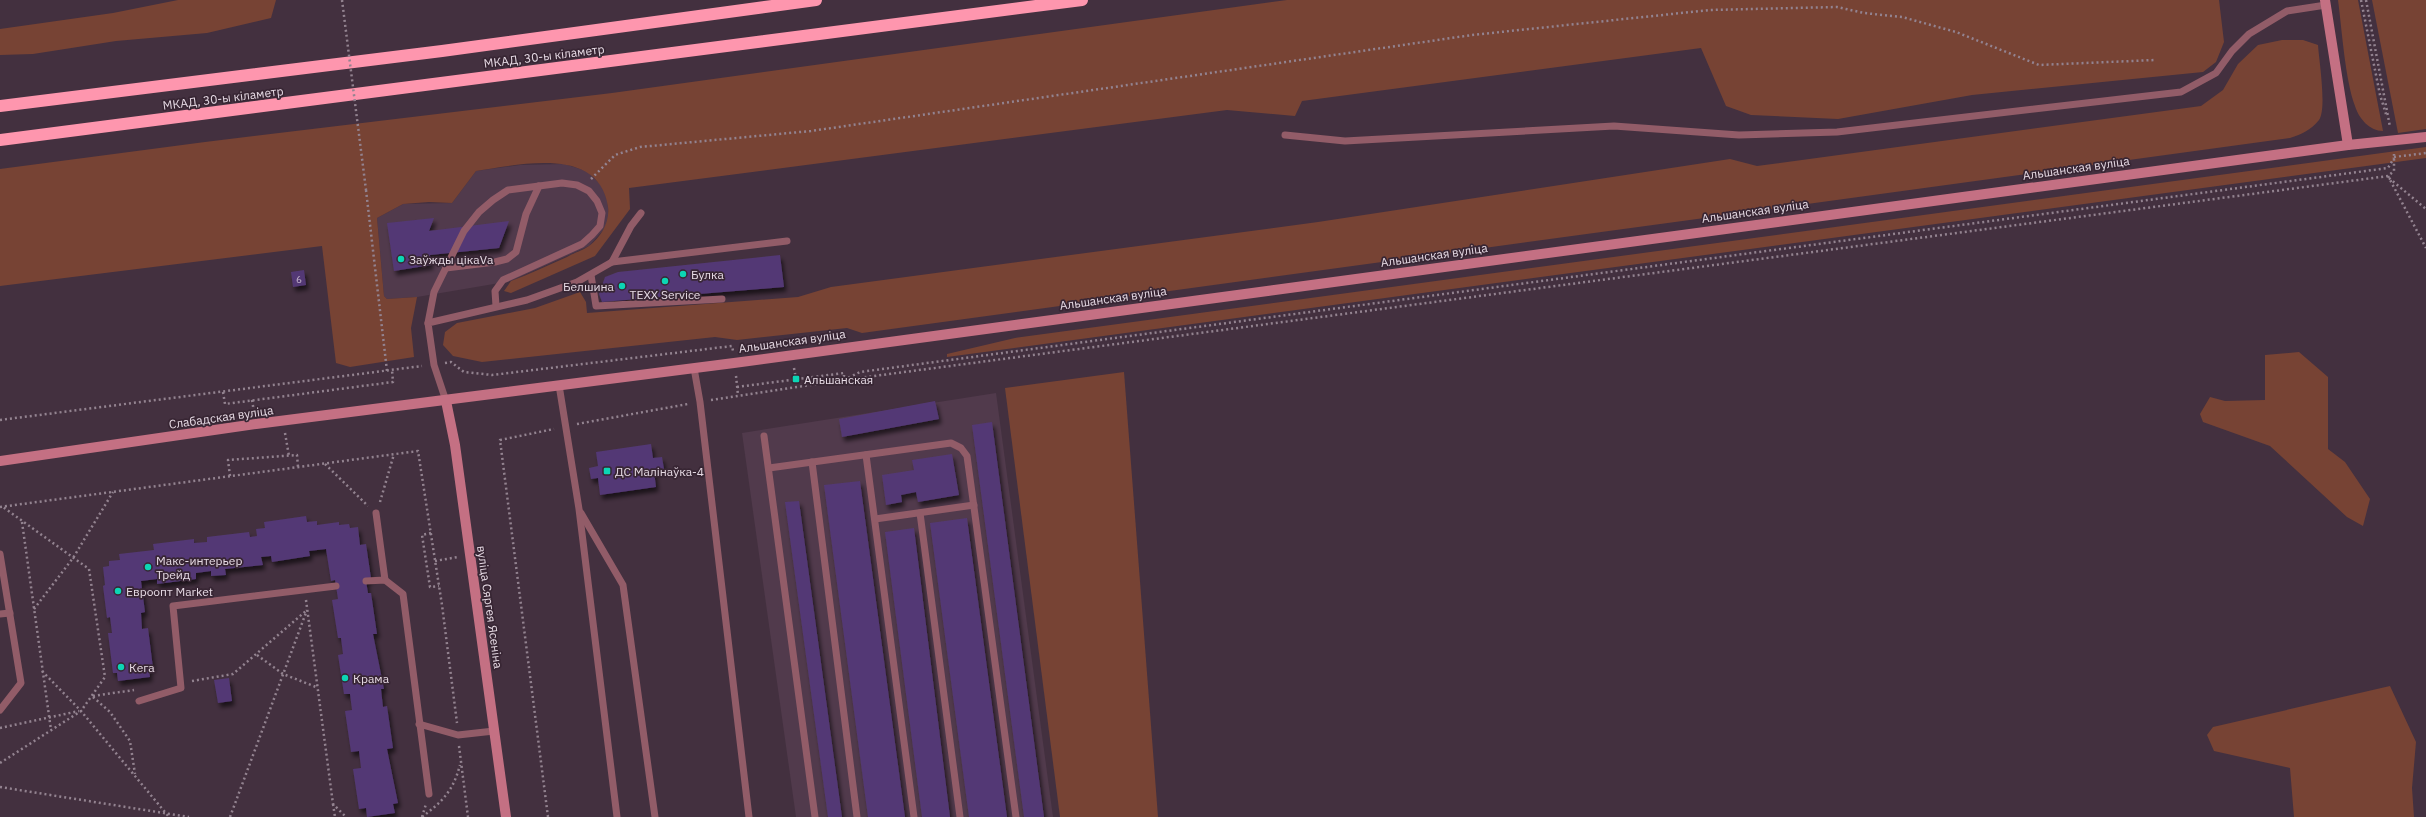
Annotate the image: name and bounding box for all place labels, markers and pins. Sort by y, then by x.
place label: Заўжды цікаVа [409,252,494,267]
marker: Заўжды цікаVа [396,254,406,264]
place label: Булка [691,267,725,282]
marker: Булка [678,269,688,279]
marker: TEXX Service [660,276,670,286]
place label: Белшина [563,279,615,294]
marker: Белшина [617,281,627,291]
place label: TEXX Service [630,287,701,302]
place label: Альшанская [804,372,873,387]
marker: Альшанская [791,374,801,384]
place label: ДС Малінаўка-4 [615,464,704,479]
marker: ДС Малінаўка-4 [602,466,612,476]
place label: Макс-интерьер Трейд [156,553,242,582]
marker: Макс-интерьер Трейд [143,562,153,572]
place label: Евроопт Market [126,584,213,599]
marker: Евроопт Market [113,586,123,596]
place label: Кега [129,660,155,675]
marker: Кега [116,662,126,672]
place label: Крама [353,671,390,686]
marker: Крама [340,673,350,683]

